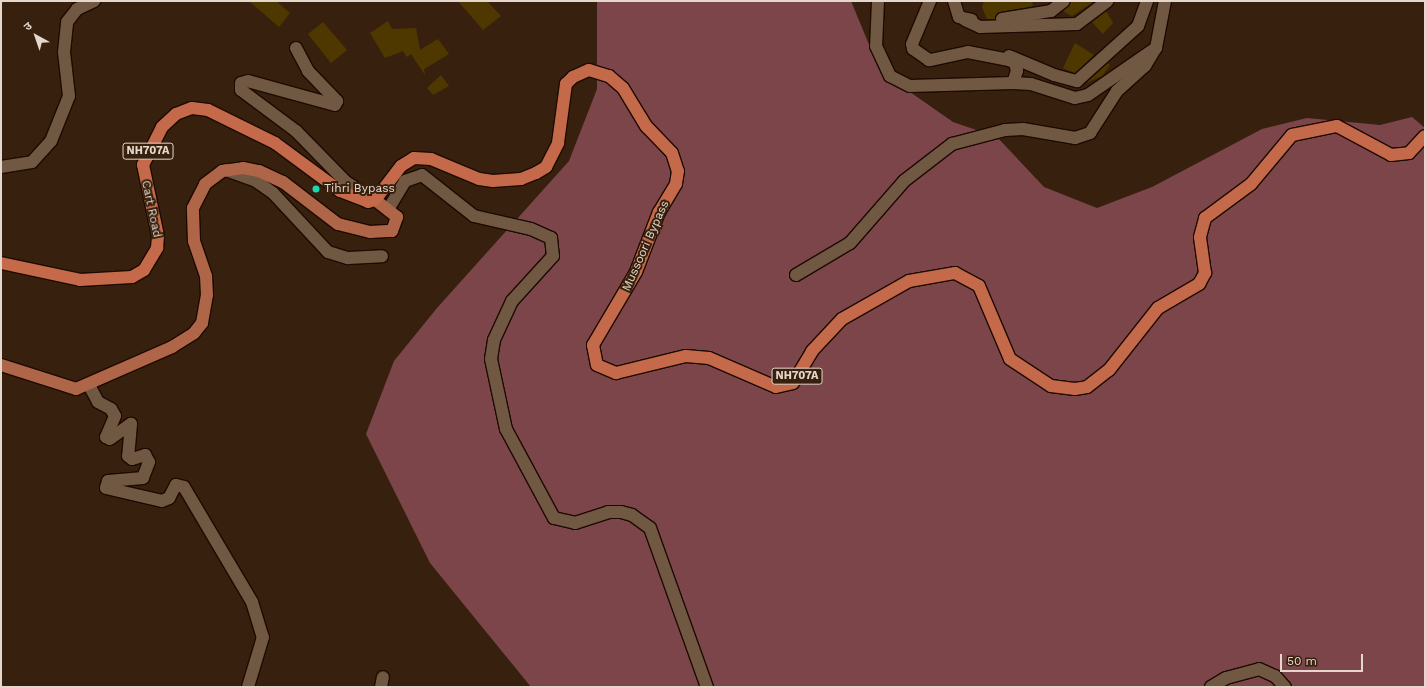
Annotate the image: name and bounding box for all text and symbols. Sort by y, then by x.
north arrow [16,16,56,56]
text: उ [21,19,35,33]
road number: NH707A [122,142,174,160]
street label: Cart Road [138,179,164,239]
place label: Tihri Bypass [324,182,395,196]
marker: Tihri Bypass [311,184,321,194]
street label: Mussoori Bypass [620,198,672,294]
road number: NH707A [771,367,823,385]
scale bar [1282,646,1365,672]
text: 50 m [1287,654,1317,668]

